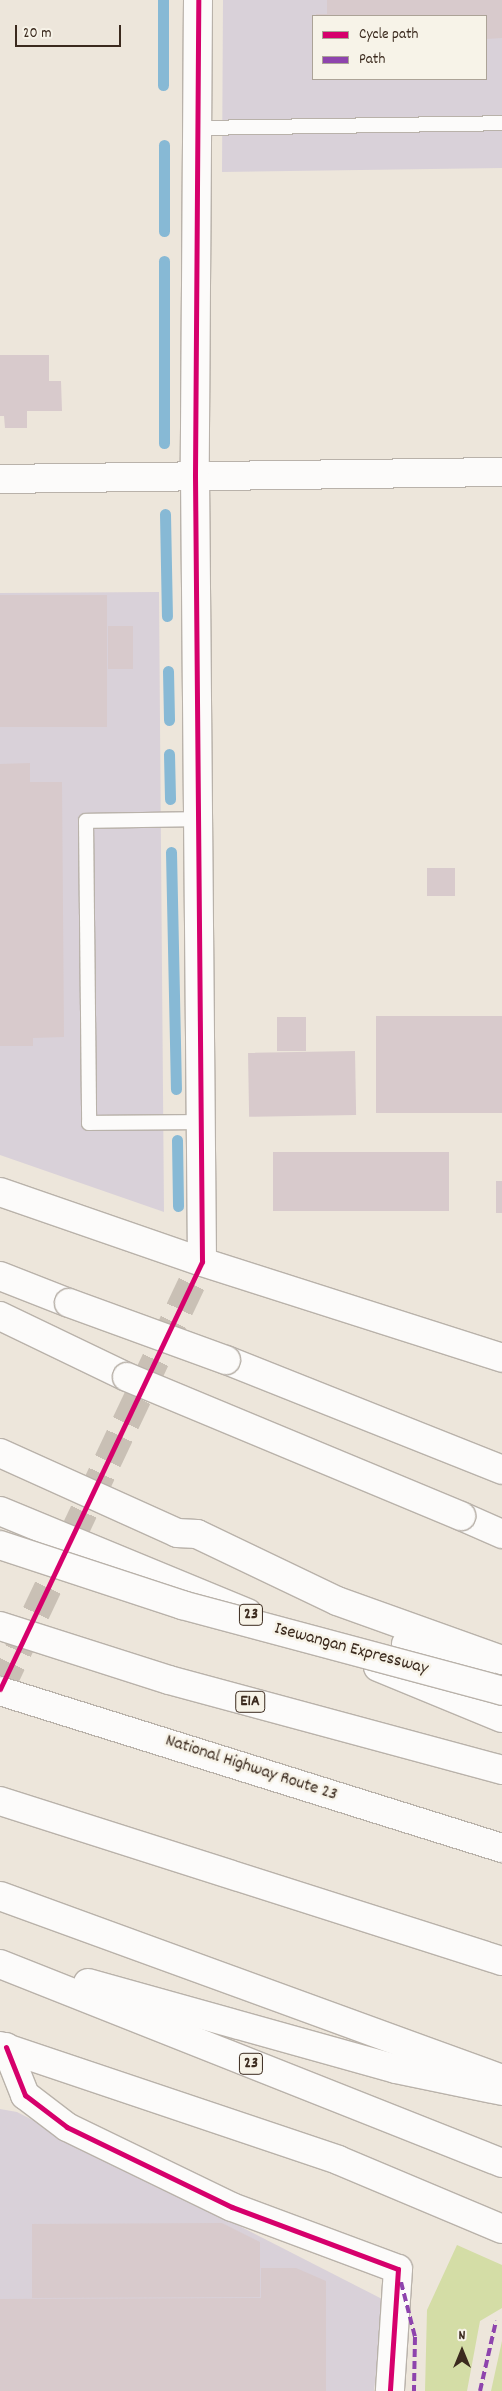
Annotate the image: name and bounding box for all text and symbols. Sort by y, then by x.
scale bar [18,15,124,47]
legend [312,15,487,80]
text: 20 m [23,23,51,45]
text: Cycle path [359,24,418,46]
text: Path [359,49,385,71]
road number: 23 [238,1602,264,1628]
street label: Isewangan Expressway [272,1619,430,1681]
road number: E1A [235,1688,265,1715]
street label: National Highway Route 23 [162,1731,340,1807]
road number: 23 [238,2050,264,2078]
north arrow [437,2326,487,2376]
text: N [459,2326,465,2346]

